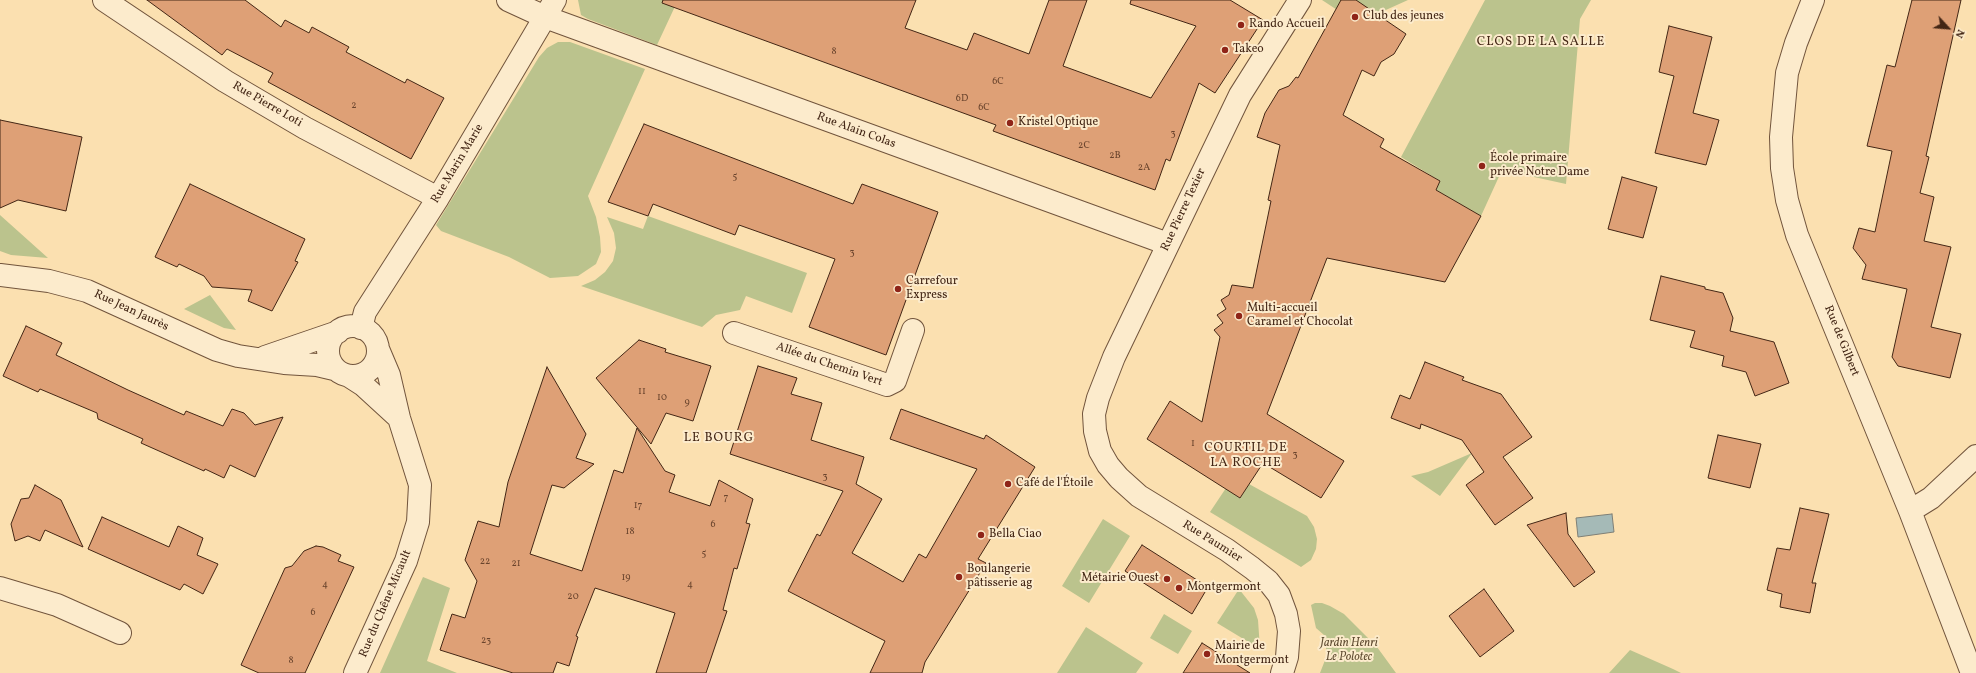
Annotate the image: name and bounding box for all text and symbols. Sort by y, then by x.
north arrow [1928,8,1968,48]
place label: Club des jeunes [1363,10,1444,24]
marker: Club des jeunes [1350,12,1360,22]
place label: Rando Accueil [1249,18,1324,32]
marker: Rando Accueil [1236,20,1246,30]
text: N [1951,27,1968,40]
district label: CLOS DE LA SALLE [1477,35,1605,51]
place label: Takeo [1233,43,1264,57]
marker: Takeo [1220,45,1230,55]
house number: 8 [831,46,837,58]
house number: 6C [992,76,1004,88]
street label: Rue Pierre Loti [229,79,305,131]
house number: 6D [956,93,968,105]
house number: 2 [351,100,357,112]
house number: 6C [978,102,990,114]
street label: Rue Alain Colas [815,110,897,152]
place label: Kristel Optique [1018,116,1098,130]
marker: Kristel Optique [1005,118,1015,128]
street label: Rue Marin Marie [429,122,487,206]
house number: 3 [1170,128,1176,140]
house number: 2C [1078,140,1090,152]
house number: 2B [1109,150,1121,162]
place label: École primaire privée Notre Dame [1490,152,1589,180]
marker: École primaire privée Notre Dame [1477,161,1487,171]
house number: 2A [1138,162,1150,174]
street label: Rue Pierre Texier [1158,166,1210,254]
house number: 5 [733,171,737,183]
house number: 3 [849,247,855,259]
place label: Carrefour Express [906,275,958,303]
marker: Carrefour Express [893,284,903,294]
street label: Rue Jean Jaurès [91,287,171,335]
place label: Multi-accueil Caramel et Chocolat [1247,302,1353,330]
street label: Rue de Gilbert [1820,303,1862,379]
marker: Multi-accueil Caramel et Chocolat [1234,311,1244,321]
street label: Allée du Chemin Vert [774,340,884,390]
house number: 11 [638,386,646,398]
house number: 10 [657,392,667,404]
house number: 9 [684,397,690,409]
district label: LE BOURG [684,431,754,447]
house number: 1 [1191,438,1195,450]
district label: COURTIL DE LA ROCHE [1204,441,1288,472]
house number: 3 [1292,449,1298,461]
house number: 3 [822,471,828,483]
place label: Café de l'Étoile [1016,477,1093,491]
marker: Café de l'Étoile [1003,479,1013,489]
house number: 7 [724,492,728,504]
house number: 17 [634,500,642,512]
street label: Rue Paumier [1179,518,1245,566]
house number: 6 [710,519,716,531]
house number: 18 [626,526,634,538]
place label: Bella Ciao [989,528,1042,542]
marker: Bella Ciao [976,530,986,540]
street label: Rue du Chêne Micault [357,548,415,660]
house number: 5 [702,548,706,560]
house number: 22 [480,556,490,568]
house number: 21 [511,558,521,570]
place label: Boulangerie pâtisserie ag [967,563,1032,591]
house number: 19 [621,572,631,584]
marker: Boulangerie pâtisserie ag [954,572,964,582]
place label: Métairie Ouest [1081,572,1159,586]
marker: Métairie Ouest [1162,574,1172,584]
house number: 4 [322,579,328,591]
house number: 4 [687,579,693,591]
place label: Montgermont [1187,581,1261,595]
marker: Montgermont [1174,583,1184,593]
house number: 20 [567,591,579,603]
house number: 6 [310,607,316,619]
house number: 23 [481,635,491,647]
park label: Jardin Henri Le Polotec [1320,637,1378,665]
place label: Mairie de Montgermont [1215,640,1289,668]
marker: Mairie de Montgermont [1202,649,1212,659]
house number: 8 [288,655,294,667]

